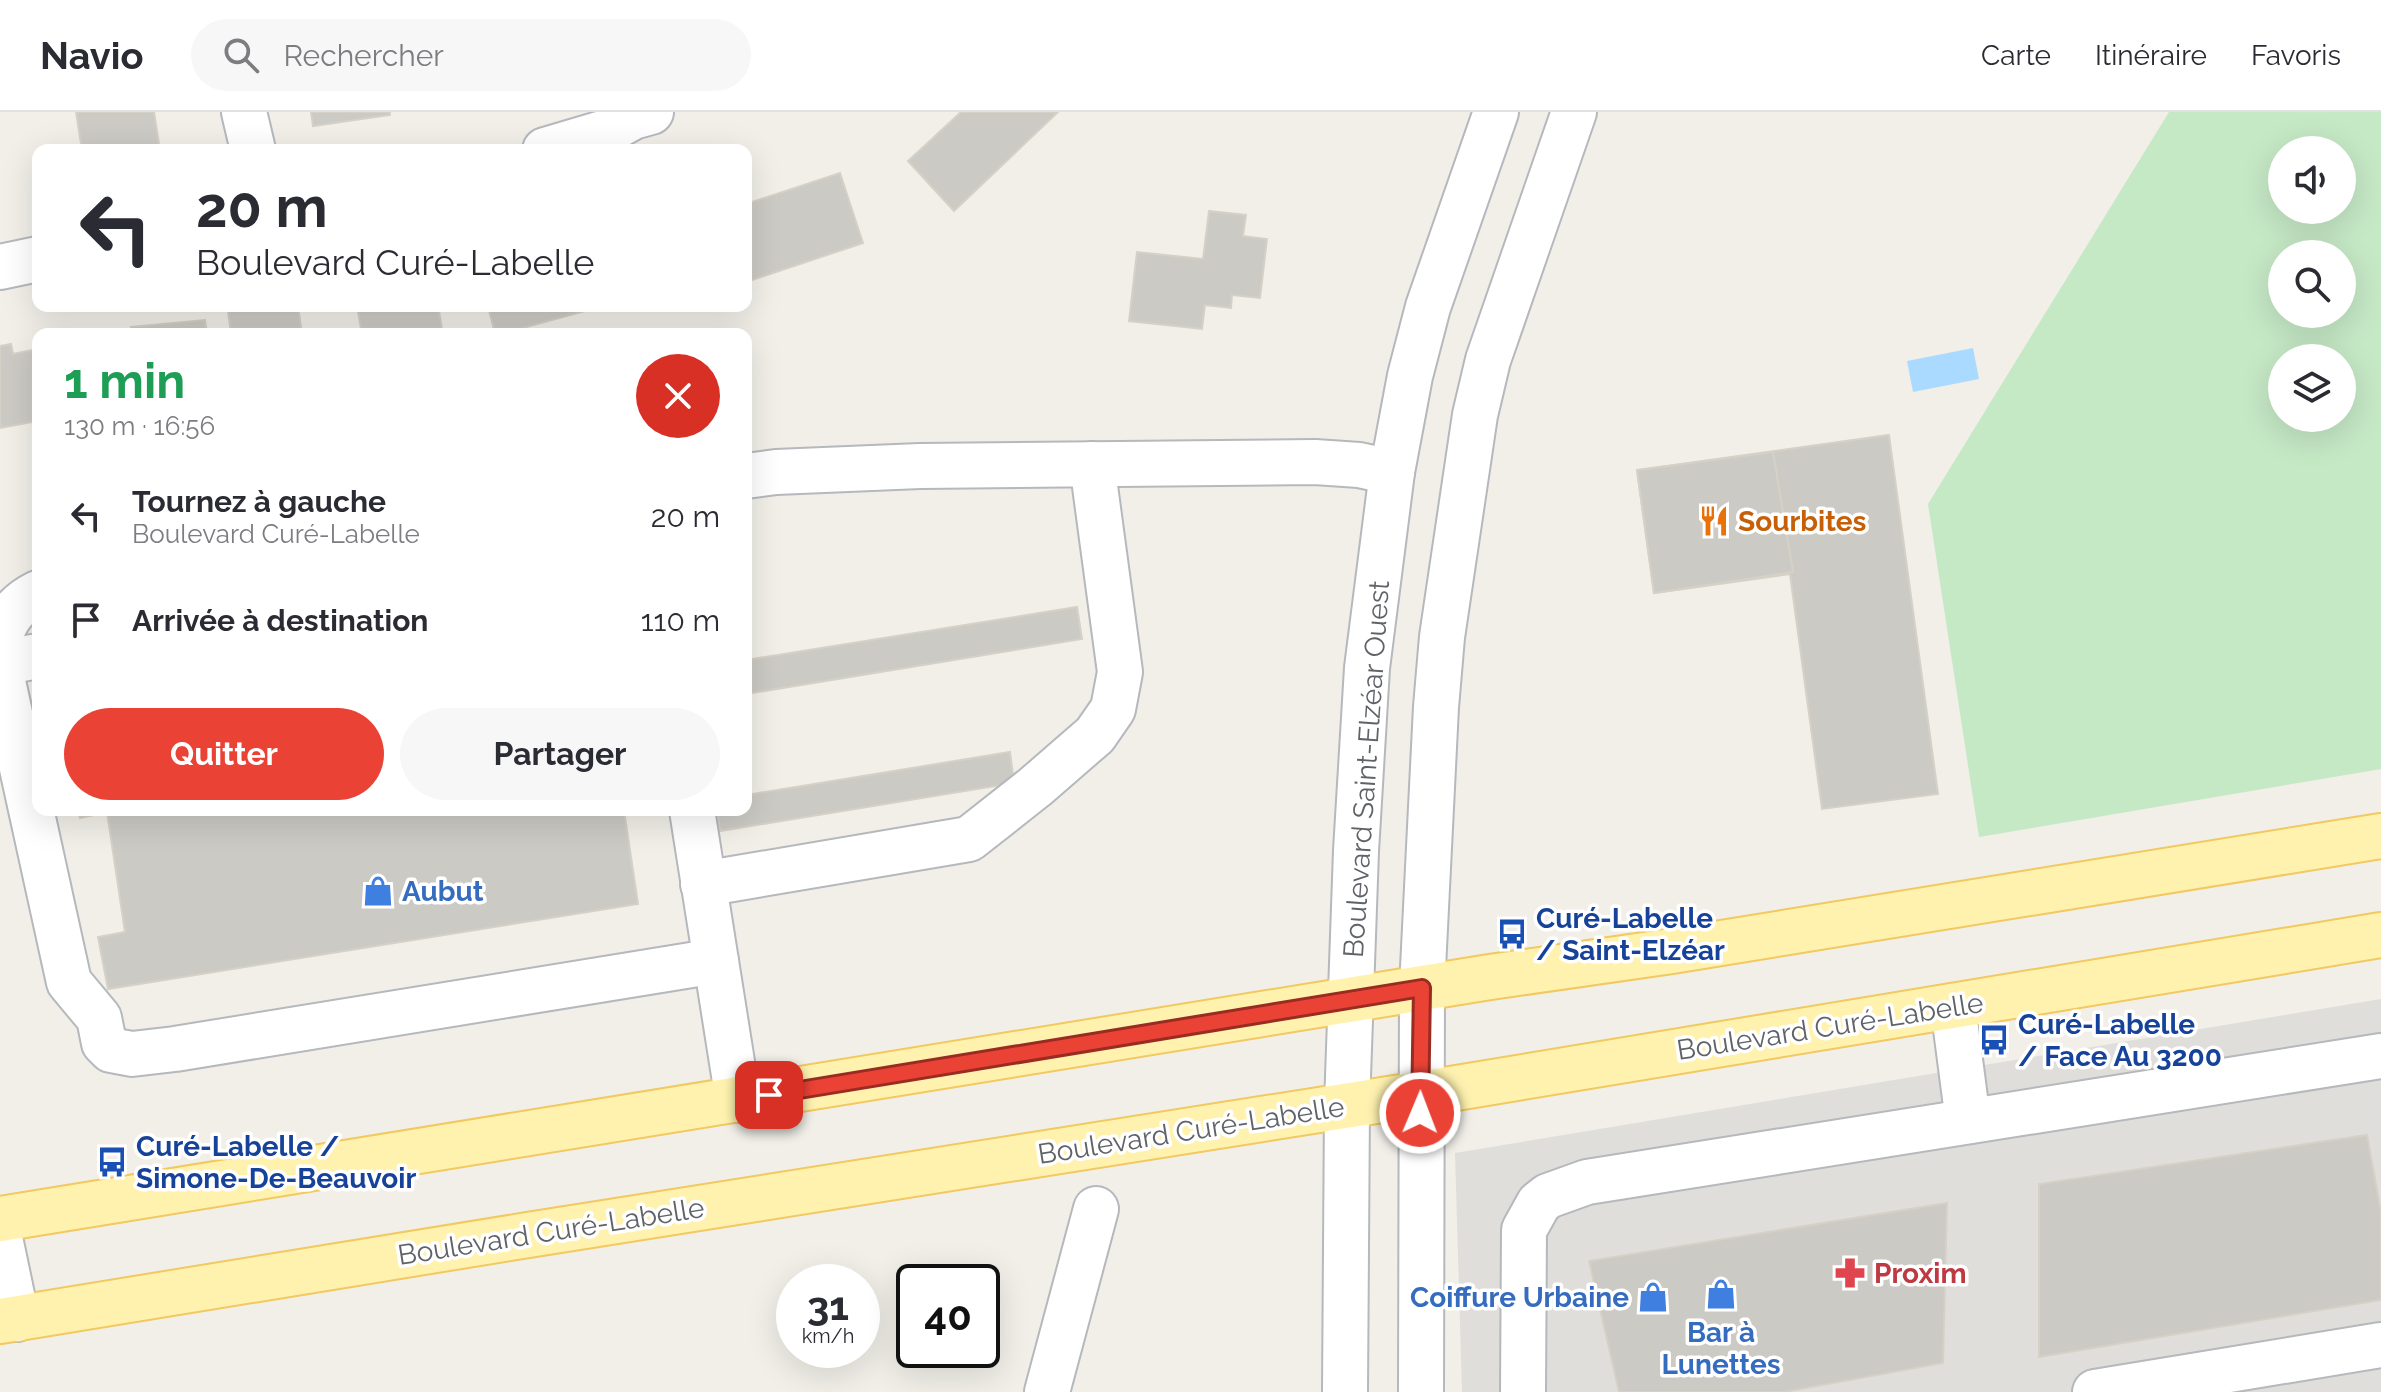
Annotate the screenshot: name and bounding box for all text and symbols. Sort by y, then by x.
search box [191,19,751,91]
text: Navio [40,33,143,78]
icon: search [219,33,263,77]
text: Rechercher [283,38,444,73]
text: Carte [1981,39,2051,72]
text: Itinéraire [2095,39,2207,72]
text: Favoris [2251,39,2341,72]
map controls [2268,136,2356,432]
button: sound [2268,136,2356,224]
text: 20 m [196,174,328,240]
icon: left [64,176,168,280]
button: search [2268,240,2356,328]
text: Boulevard Curé-Labelle [196,241,594,283]
button: layers [2268,344,2356,432]
text: 1 min [64,353,185,409]
button: close [636,354,720,438]
text: 130 m · 16:56 [64,411,215,441]
text: Tournez à gauche [132,484,386,519]
icon: left [64,494,108,538]
text: 20 m [651,499,720,534]
restaurant icon: Sourbites [1697,504,1731,538]
place label: Sourbites [1738,505,1866,538]
text: Boulevard Curé-Labelle [132,519,420,549]
street label: Boulevard Saint-Elzéar Ouest [1337,579,1396,959]
icon: arrive [64,598,108,642]
text: Arrivée à destination [132,603,428,638]
text: 110 m [641,603,720,638]
button: Quitter [64,708,384,800]
button: Partager [400,708,720,800]
shop icon: Aubut [361,874,395,908]
place label: Aubut [402,875,484,908]
place label: Curé-Labelle / Saint-Elzéar [1536,902,1725,967]
bus stop icon: Curé-Labelle / Saint-Elzéar [1495,917,1529,951]
street label: Boulevard Curé-Labelle [1674,986,1986,1067]
place label: Curé-Labelle / Face Au 3200 [2018,1008,2222,1073]
bus stop icon: Curé-Labelle / Face Au 3200 [1977,1023,2011,1057]
pin [735,1061,803,1129]
position arrow [1378,1071,1462,1155]
icon: arrive [747,1073,791,1117]
street label: Boulevard Curé-Labelle [1035,1090,1347,1171]
place label: Curé-Labelle / Simone-De-Beauvoir [136,1130,416,1195]
bus stop icon: Curé-Labelle / Simone-De-Beauvoir [95,1145,129,1179]
street label: Boulevard Curé-Labelle [395,1191,707,1272]
pharmacy icon: Proxim [1833,1256,1867,1290]
place label: Proxim [1874,1257,1966,1290]
speed limit sign: 40 [896,1264,1000,1368]
shop icon: Bar à Lunettes [1704,1277,1738,1311]
shop icon: Coiffure Urbaine [1636,1280,1670,1314]
place label: Coiffure Urbaine [1410,1281,1629,1314]
text: 31 [807,1282,849,1329]
place label: Bar à Lunettes [1661,1316,1781,1381]
text: km/h [802,1324,854,1348]

